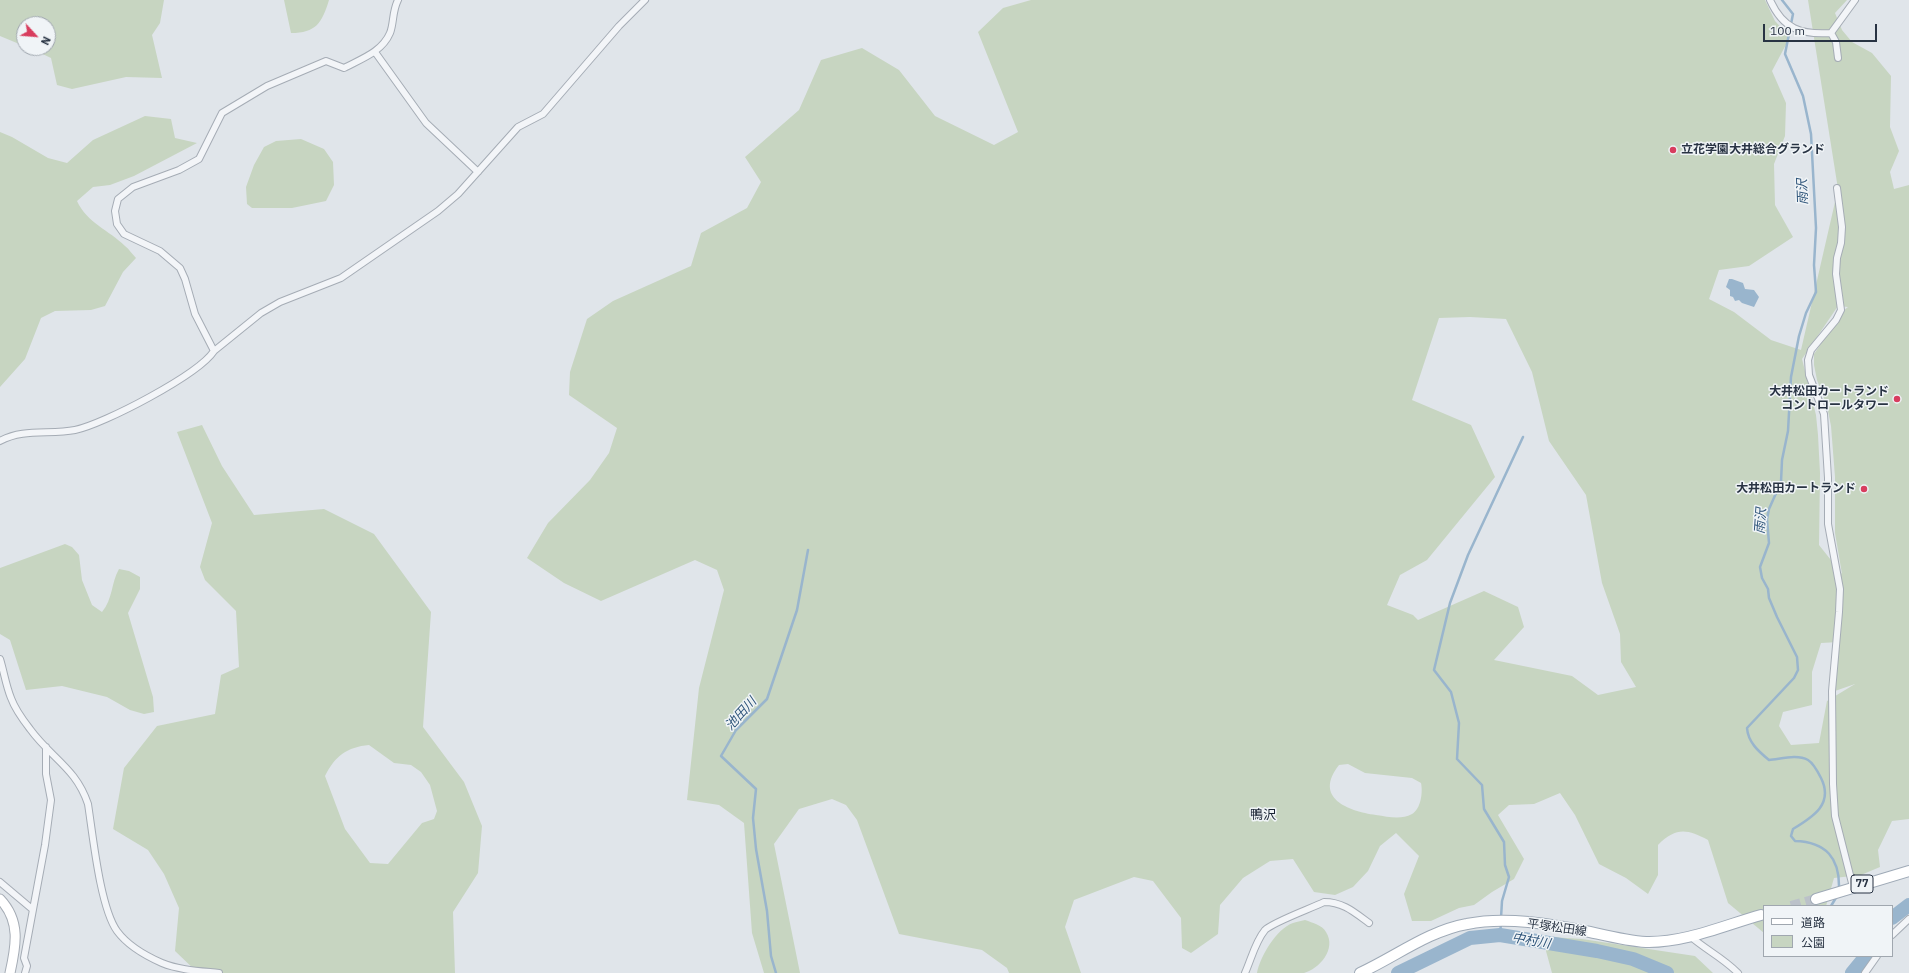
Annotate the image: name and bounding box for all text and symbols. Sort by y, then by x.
north arrow [16,16,56,56]
scale bar [1765,16,1879,42]
text: 100 m [1770,23,1805,38]
text: N [38,34,54,47]
place label: 立花学園大井総合グランド [1681,143,1825,157]
marker: 立花学園大井総合グランド [1668,145,1678,155]
water label: 雨沢 [1795,179,1811,205]
place label: 大井松田カートランド コントロールタワー [1769,385,1889,413]
marker: 大井松田カートランド コントロールタワー [1892,394,1902,404]
place label: 大井松田カートランド [1736,482,1856,496]
marker: 大井松田カートランド [1859,484,1869,494]
water label: 雨沢 [1752,507,1770,535]
water label: 池田川 [722,694,760,734]
district label: 鴨沢 [1250,807,1276,823]
road number: 77 [1851,875,1873,893]
legend [1763,905,1893,957]
text: 道路 [1801,915,1825,930]
street label: 平塚松田線 [1526,917,1588,939]
water label: 中村川 [1510,930,1552,952]
text: 公園 [1801,935,1825,950]

